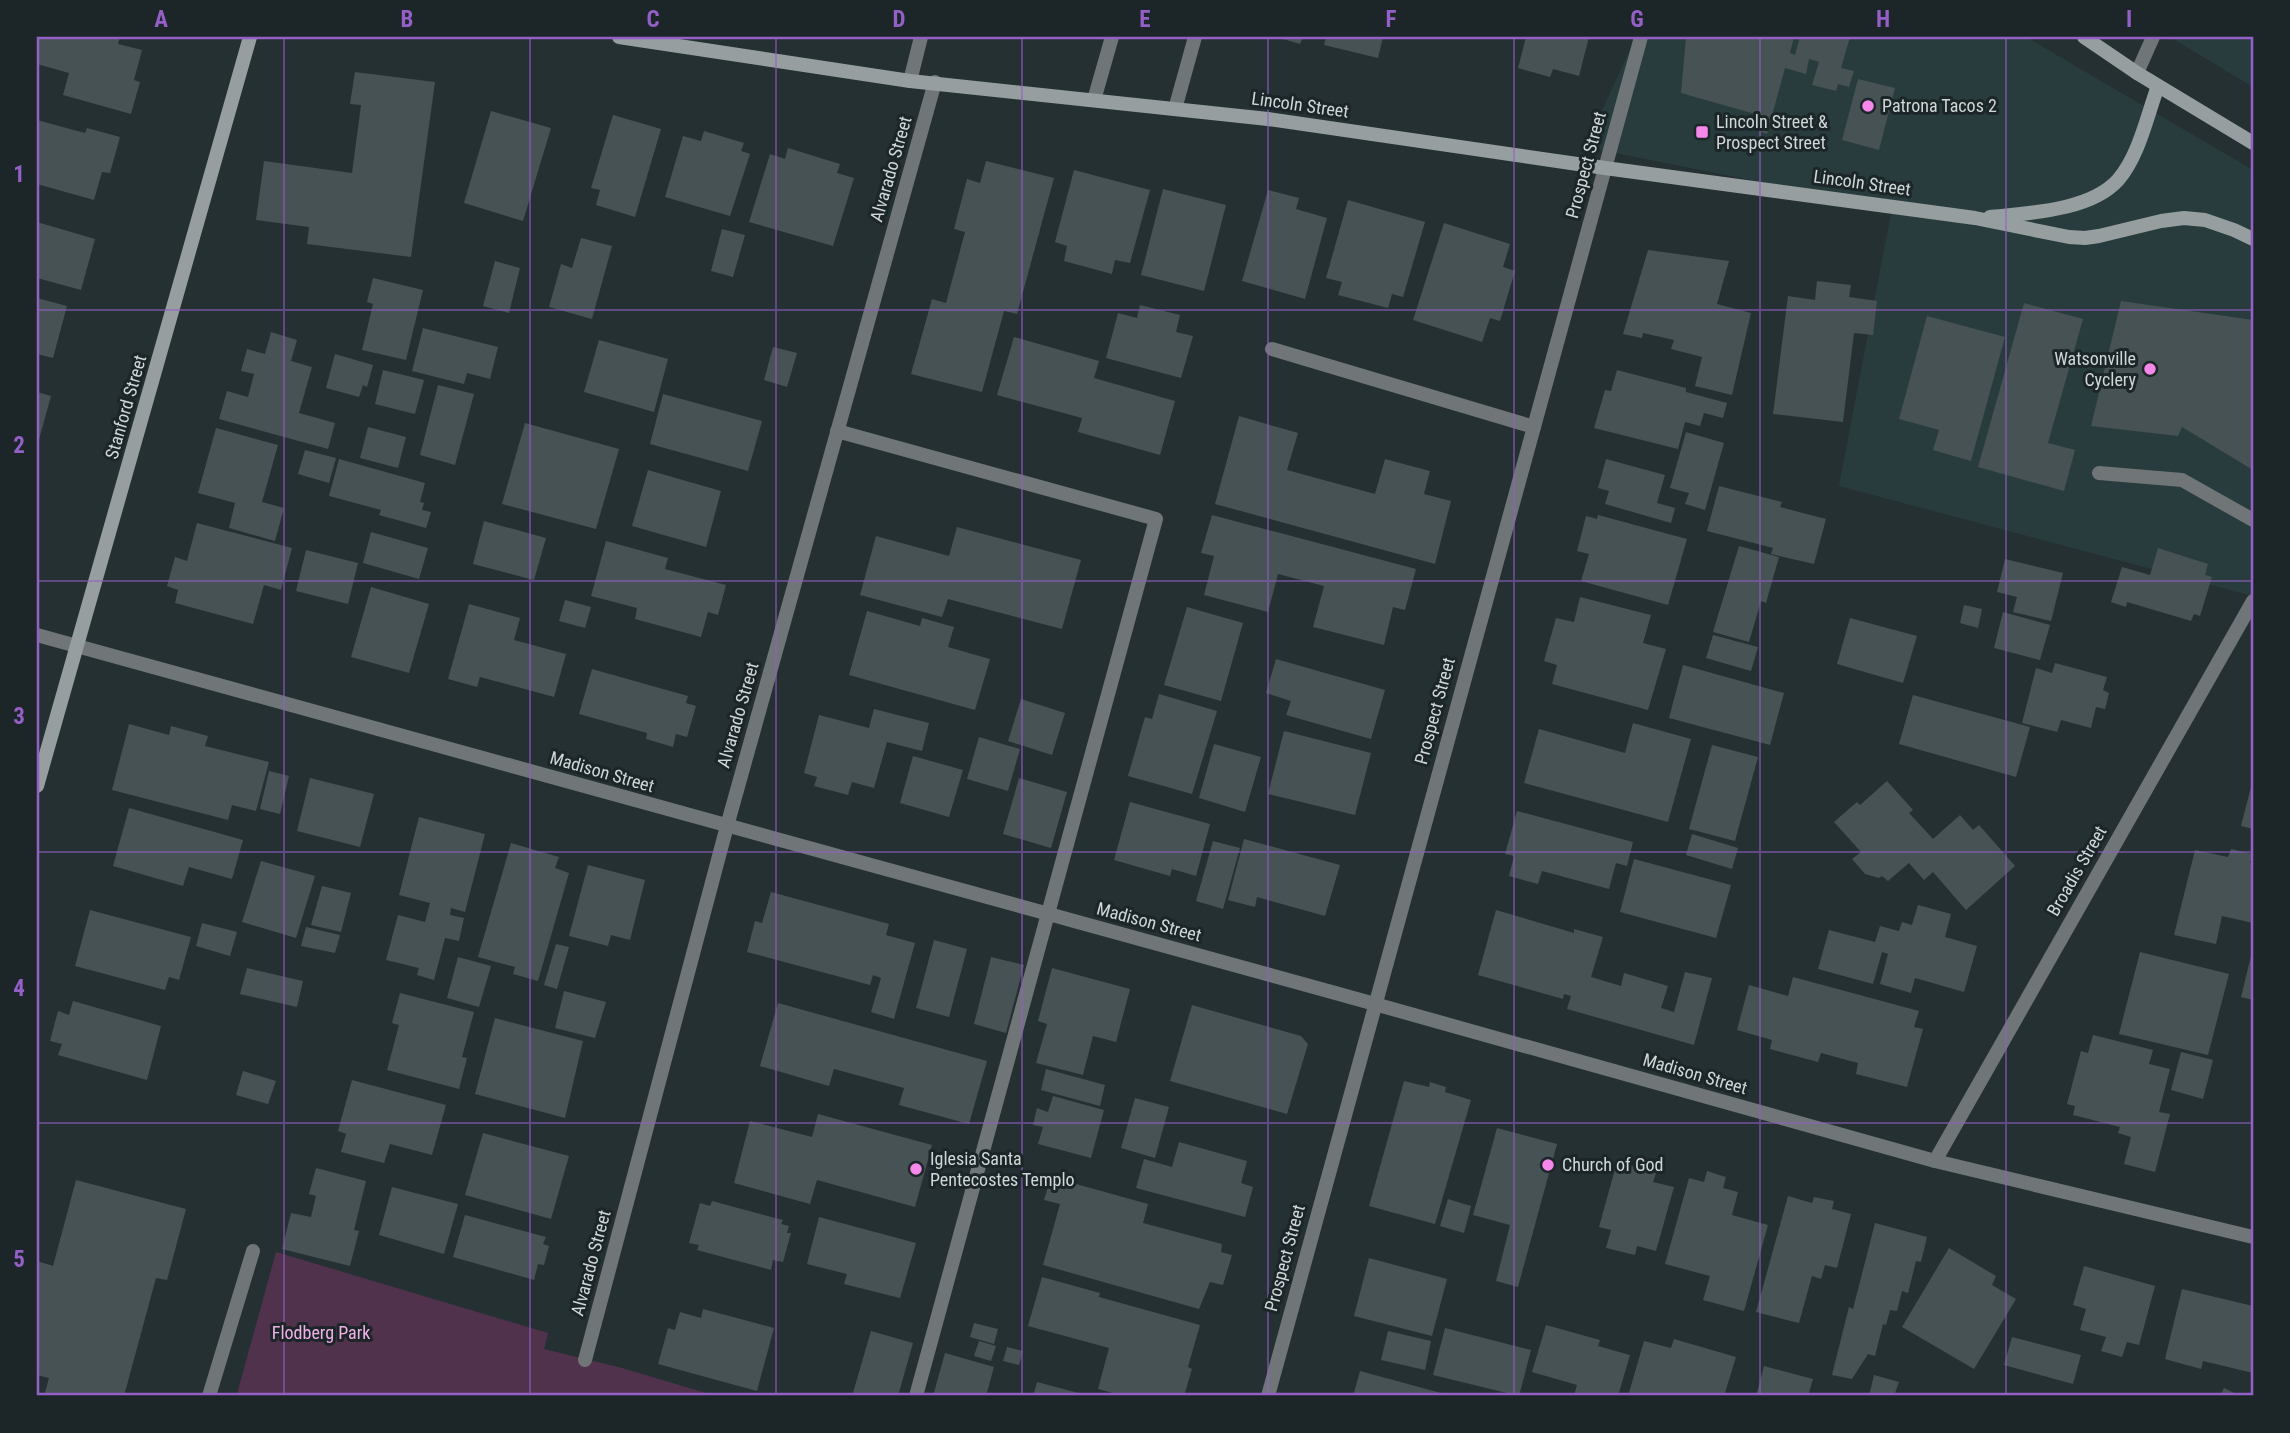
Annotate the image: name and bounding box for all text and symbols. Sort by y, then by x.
text: A [154,6,168,33]
text: B [401,6,413,33]
text: C [646,6,660,33]
text: D [893,6,906,33]
text: E [1139,6,1151,33]
text: F [1386,6,1397,33]
text: G [1630,6,1644,33]
text: H [1876,6,1890,33]
text: I [2126,6,2132,33]
street label: Lincoln Street [1250,87,1350,122]
place label: Patrona Tacos 2 [1882,95,1997,116]
marker: Patrona Tacos 2 [1860,98,1876,114]
street label: Prospect Street [1561,109,1610,221]
place label: Lincoln Street & Prospect Street [1716,111,1828,153]
street label: Alvarado Street [865,114,916,224]
marker: Lincoln Street & Prospect Street [1694,124,1710,140]
text: 1 [13,161,25,188]
street label: Lincoln Street [1812,165,1912,200]
place label: Watsonville Cyclery [2054,348,2137,390]
street label: Stanford Street [101,352,150,461]
marker: Watsonville Cyclery [2142,361,2158,377]
text: 2 [13,432,25,459]
street label: Prospect Street [1410,655,1459,767]
street label: Alvarado Street [712,660,763,770]
text: 3 [13,703,25,730]
street label: Madison Street [548,747,657,796]
street label: Broadis Street [2042,822,2111,919]
street label: Madison Street [1094,897,1204,946]
text: 4 [13,975,25,1002]
street label: Madison Street [1641,1049,1750,1098]
place label: Iglesia Santa Pentecostes Templo [930,1148,1075,1190]
place label: Church of God [1562,1154,1664,1175]
marker: Church of God [1540,1157,1556,1173]
marker: Iglesia Santa Pentecostes Templo [908,1161,924,1177]
street label: Prospect Street [1260,1202,1309,1314]
street label: Alvarado Street [566,1208,615,1318]
text: 5 [13,1246,25,1273]
park label: Flodberg Park [272,1322,370,1343]

